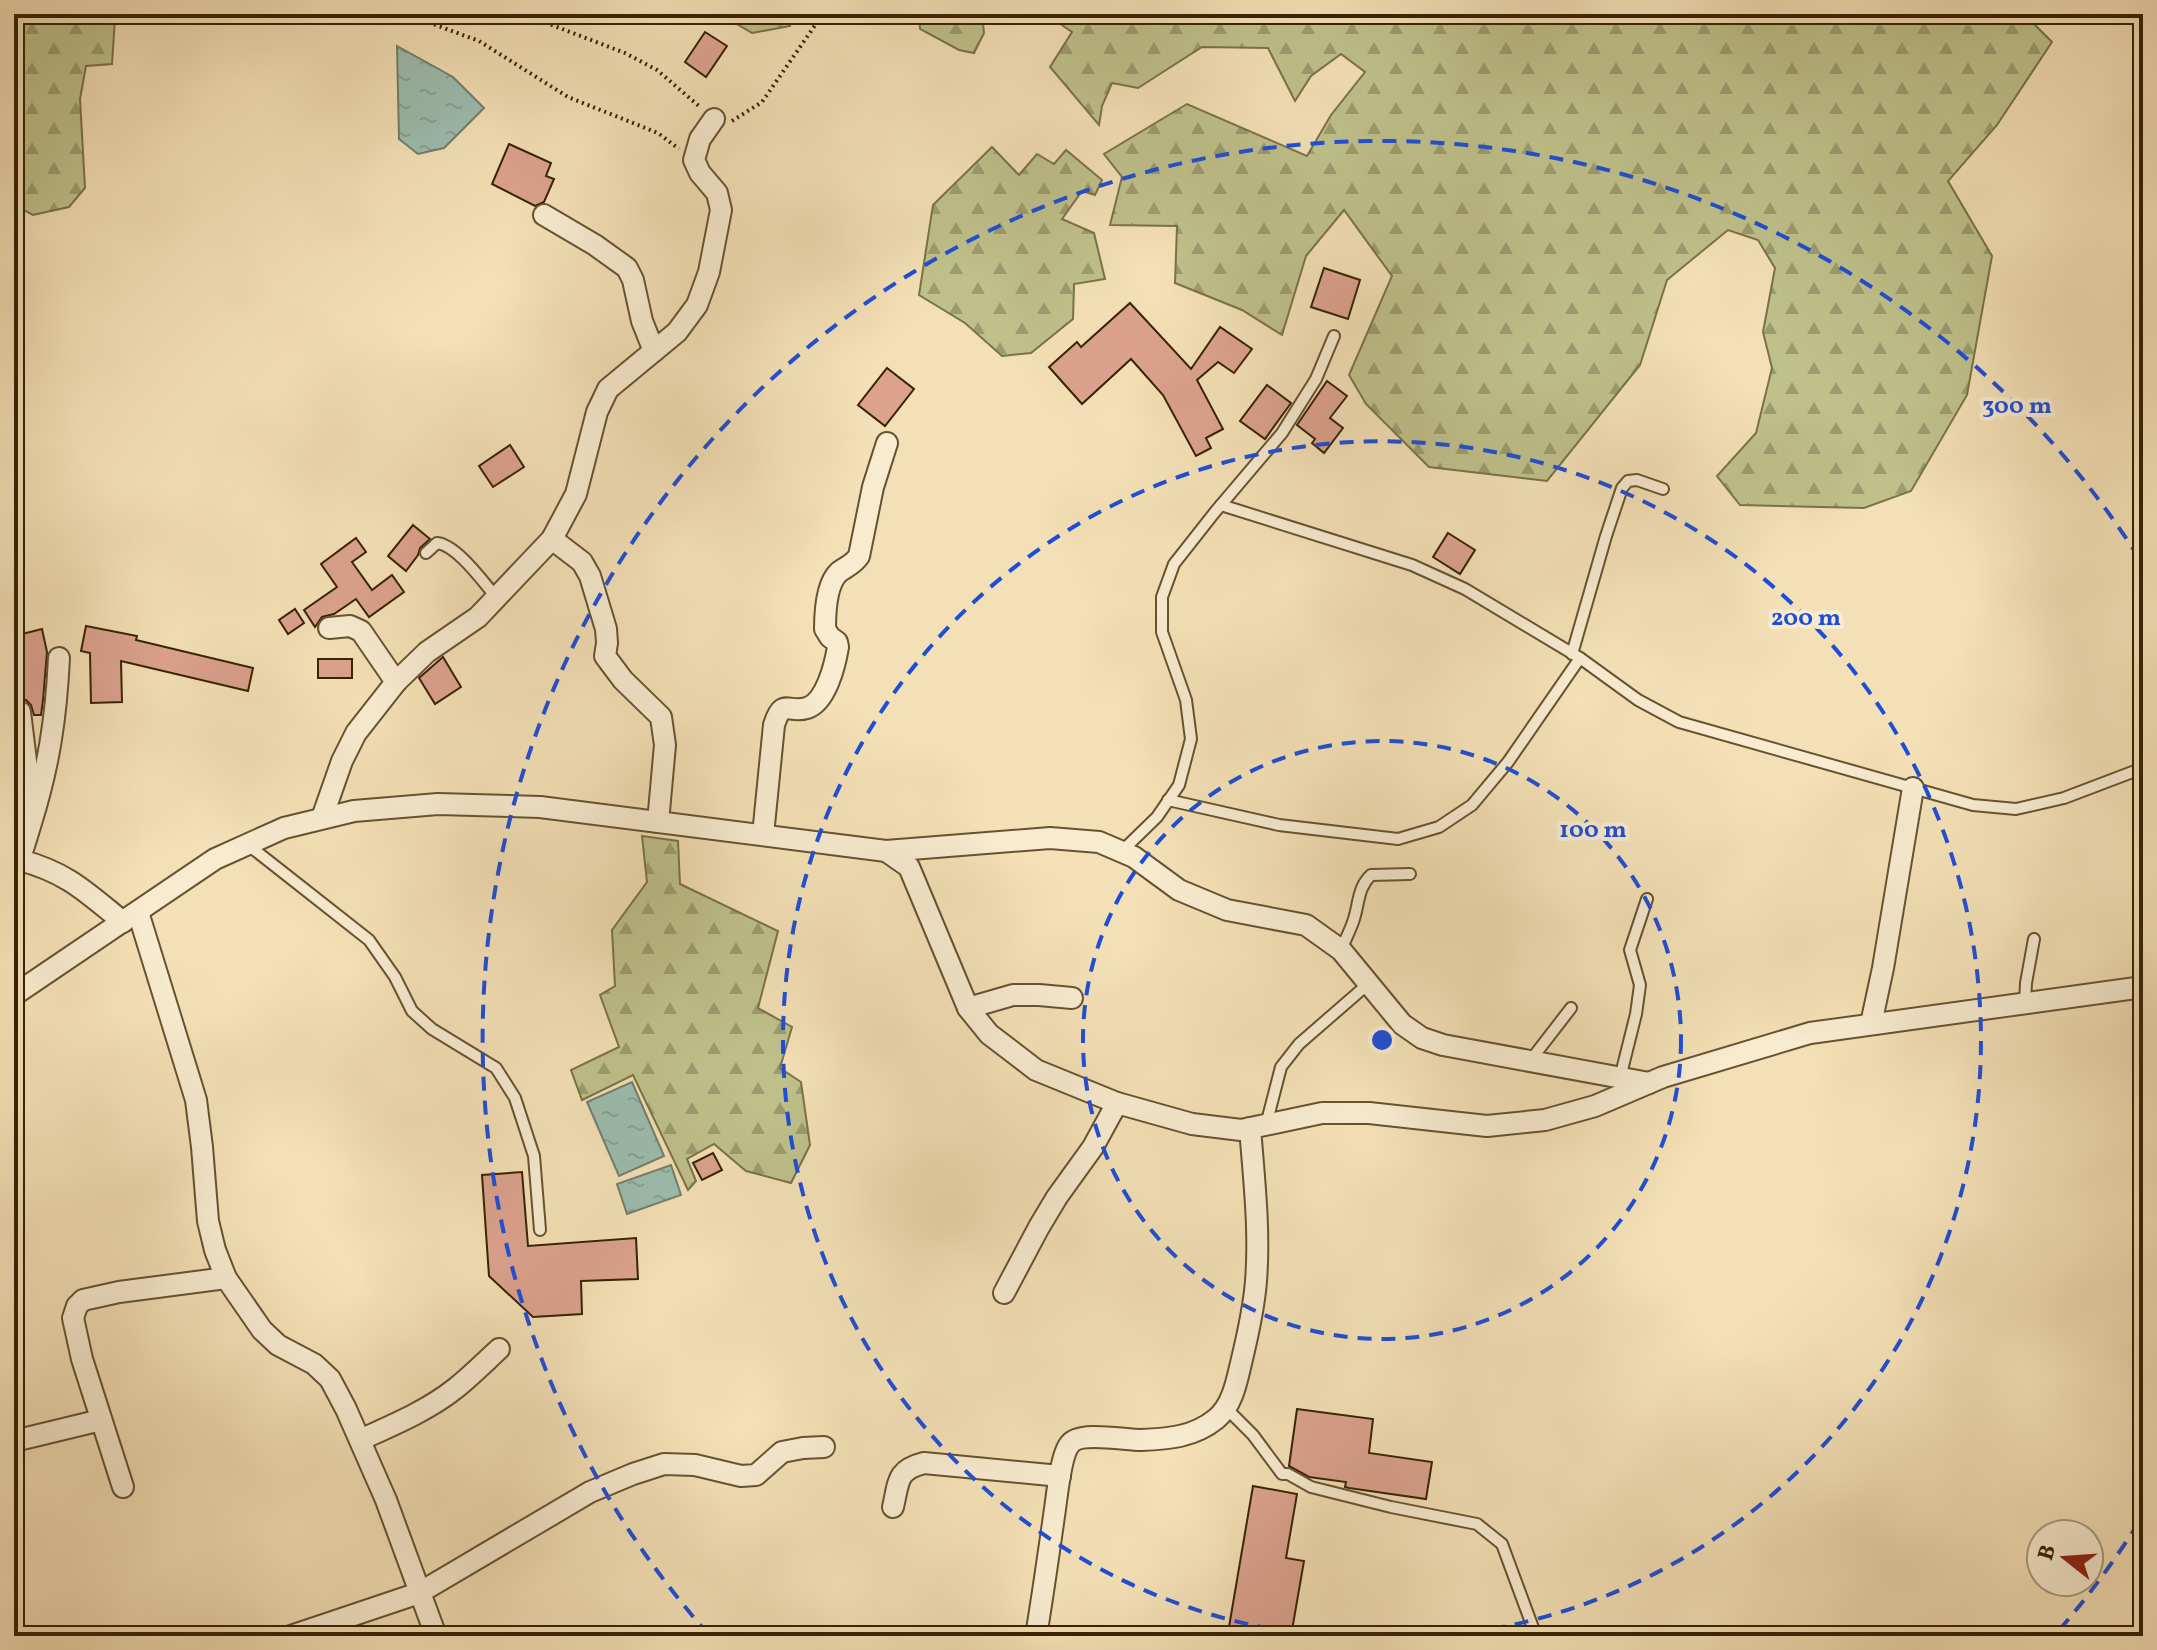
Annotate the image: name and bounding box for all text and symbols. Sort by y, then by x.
text: 300 m [1982,390,2052,424]
text: 200 m [1771,602,1841,636]
text: 100 m [1559,814,1627,848]
centre of rings [1368,1026,1396,1054]
north arrow [2025,1518,2105,1598]
text: B [2031,1541,2065,1564]

